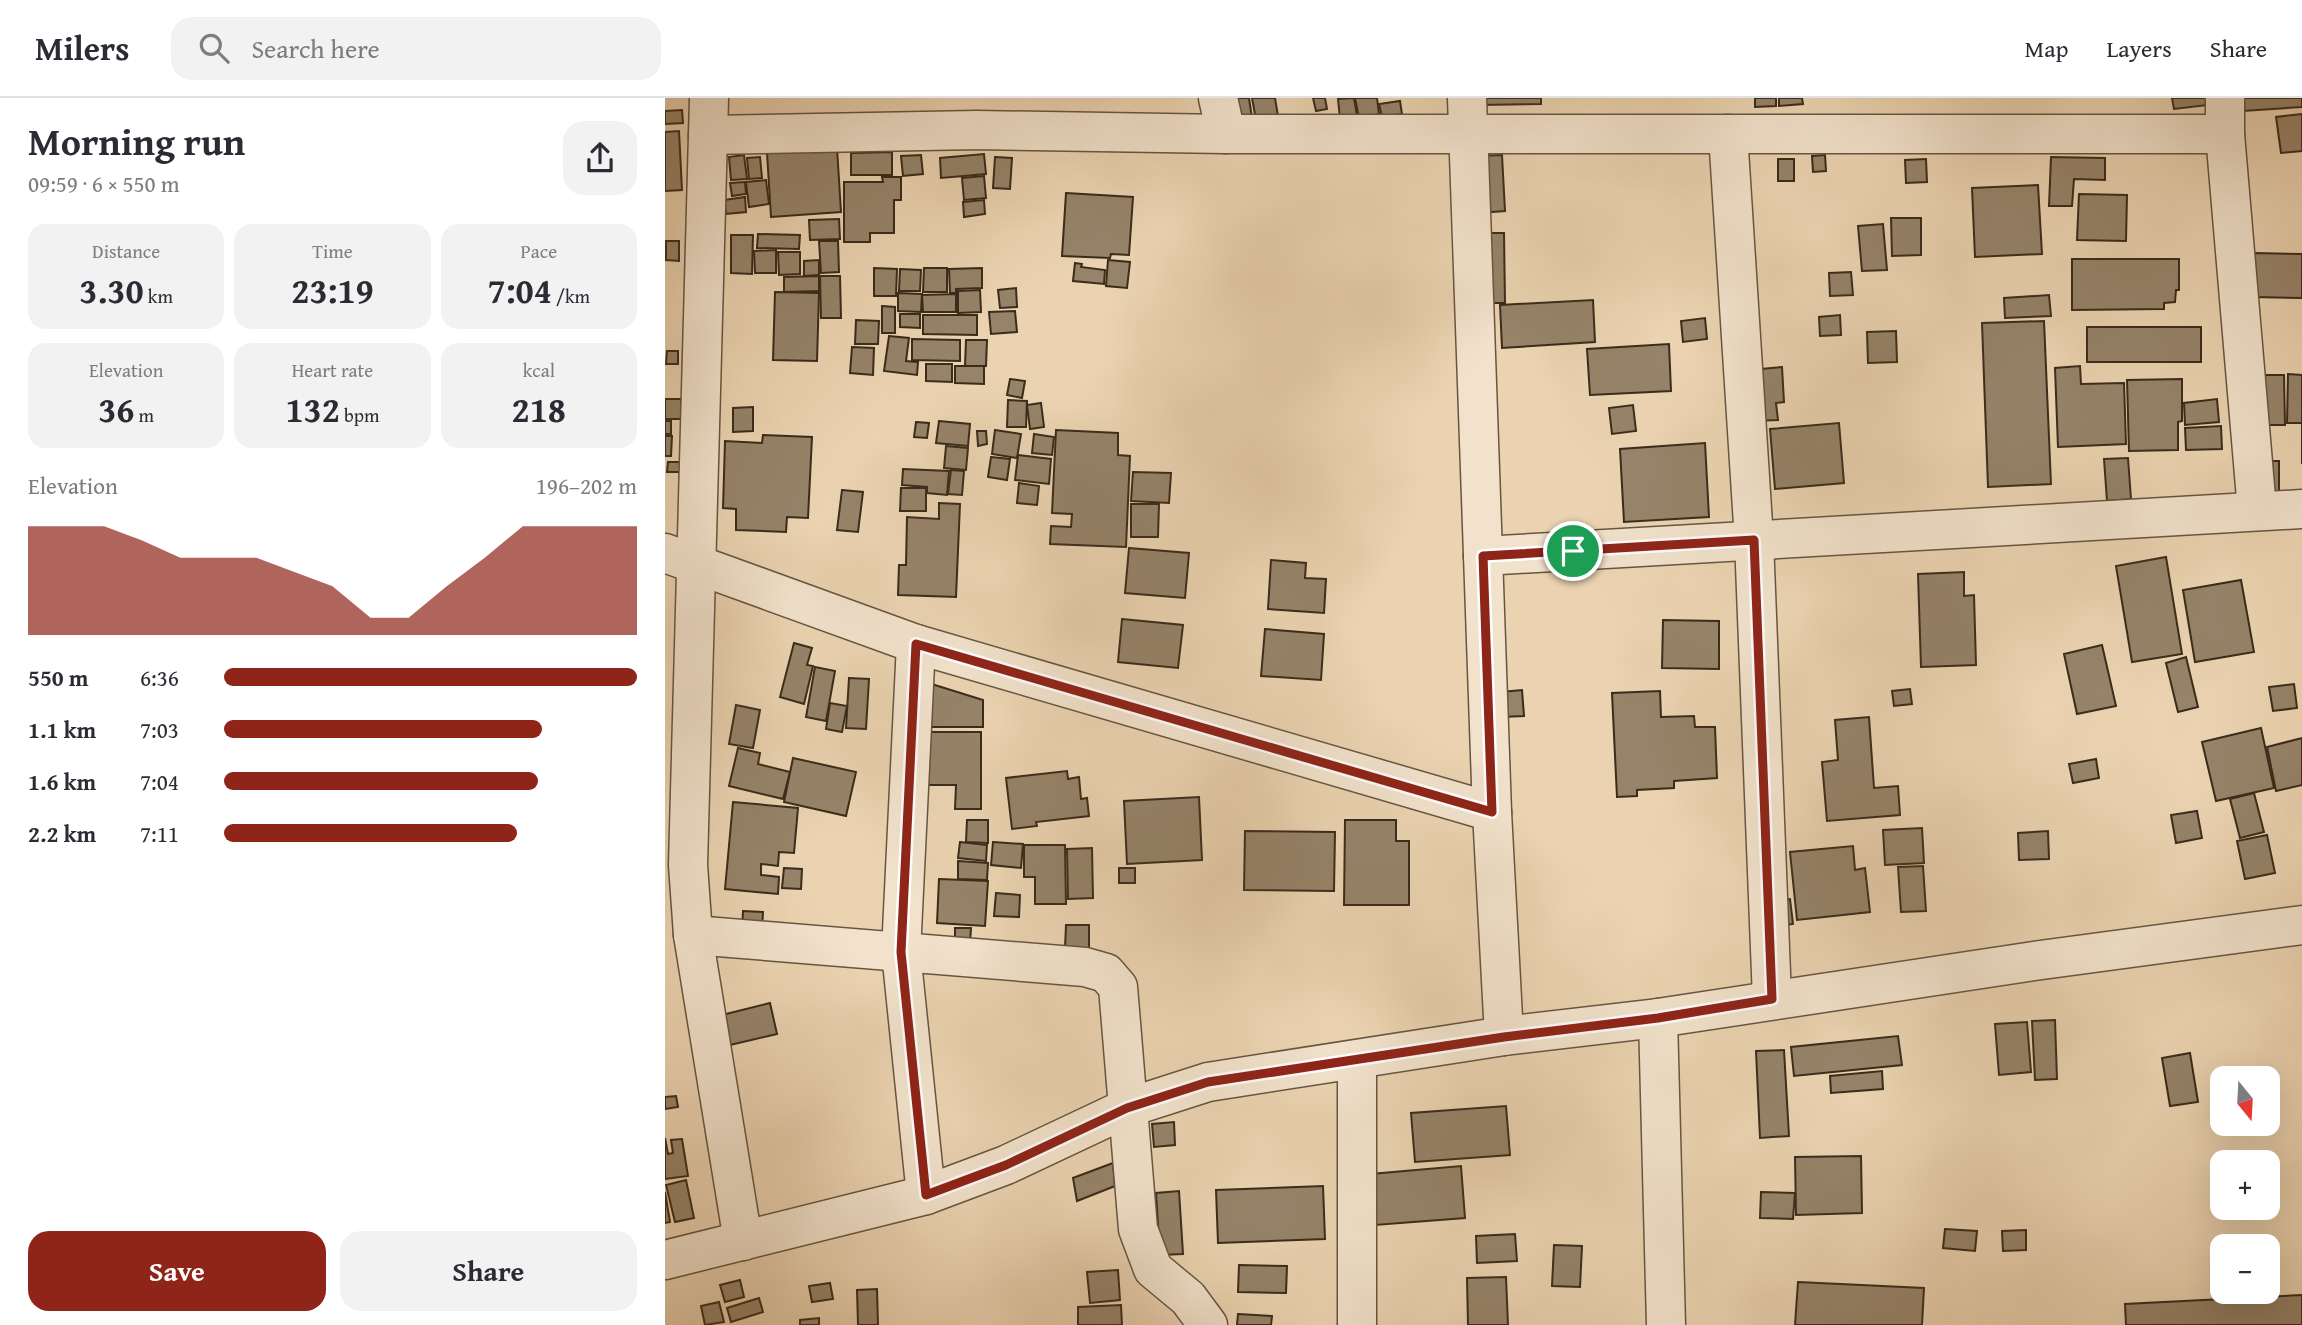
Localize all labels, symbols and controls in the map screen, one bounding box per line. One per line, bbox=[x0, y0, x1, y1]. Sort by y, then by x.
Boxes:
search box bbox=[171, 17, 661, 80]
text: Milers bbox=[35, 24, 129, 72]
icon: search bbox=[195, 29, 233, 67]
text: Search here bbox=[251, 29, 380, 68]
text: Map bbox=[2025, 31, 2068, 66]
text: Layers bbox=[2106, 31, 2172, 66]
text: Share bbox=[2210, 31, 2267, 66]
text: Morning run bbox=[28, 113, 245, 169]
button: share bbox=[563, 121, 637, 195]
text: 09:59 · 6 × 550 m bbox=[28, 167, 180, 200]
text: Distance bbox=[92, 237, 160, 265]
text: Time bbox=[312, 237, 353, 265]
text: Pace bbox=[521, 237, 557, 265]
text: 3.30 bbox=[79, 265, 144, 316]
text: 23:19 bbox=[291, 265, 374, 316]
text: 7:04 bbox=[488, 265, 552, 316]
text: km bbox=[144, 282, 173, 310]
text: /km bbox=[552, 282, 590, 310]
text: Elevation bbox=[89, 356, 163, 384]
text: Heart rate bbox=[292, 356, 373, 384]
text: kcal bbox=[523, 356, 555, 384]
text: 36 bbox=[98, 384, 134, 435]
text: 132 bbox=[285, 384, 340, 435]
text: 218 bbox=[512, 384, 566, 435]
text: m bbox=[134, 401, 154, 429]
text: bpm bbox=[340, 401, 380, 429]
text: Elevation bbox=[28, 469, 118, 502]
text: 196–202 m bbox=[536, 469, 637, 502]
pin bbox=[1543, 521, 1603, 581]
icon: arrive bbox=[1554, 532, 1592, 570]
text: 550 m bbox=[28, 661, 89, 694]
text: 6:36 bbox=[140, 661, 179, 694]
text: 1.1 km bbox=[28, 713, 96, 746]
text: 7:03 bbox=[140, 713, 179, 746]
text: 1.6 km bbox=[28, 765, 96, 798]
text: 7:04 bbox=[140, 765, 179, 798]
text: 2.2 km bbox=[28, 817, 96, 850]
text: 7:11 bbox=[140, 817, 179, 850]
north arrow bbox=[2210, 1066, 2280, 1136]
map controls bbox=[2210, 1066, 2280, 1304]
button: + bbox=[2210, 1150, 2280, 1220]
button: Save bbox=[28, 1231, 326, 1311]
button: Share bbox=[340, 1231, 637, 1311]
button: − bbox=[2210, 1234, 2280, 1304]

